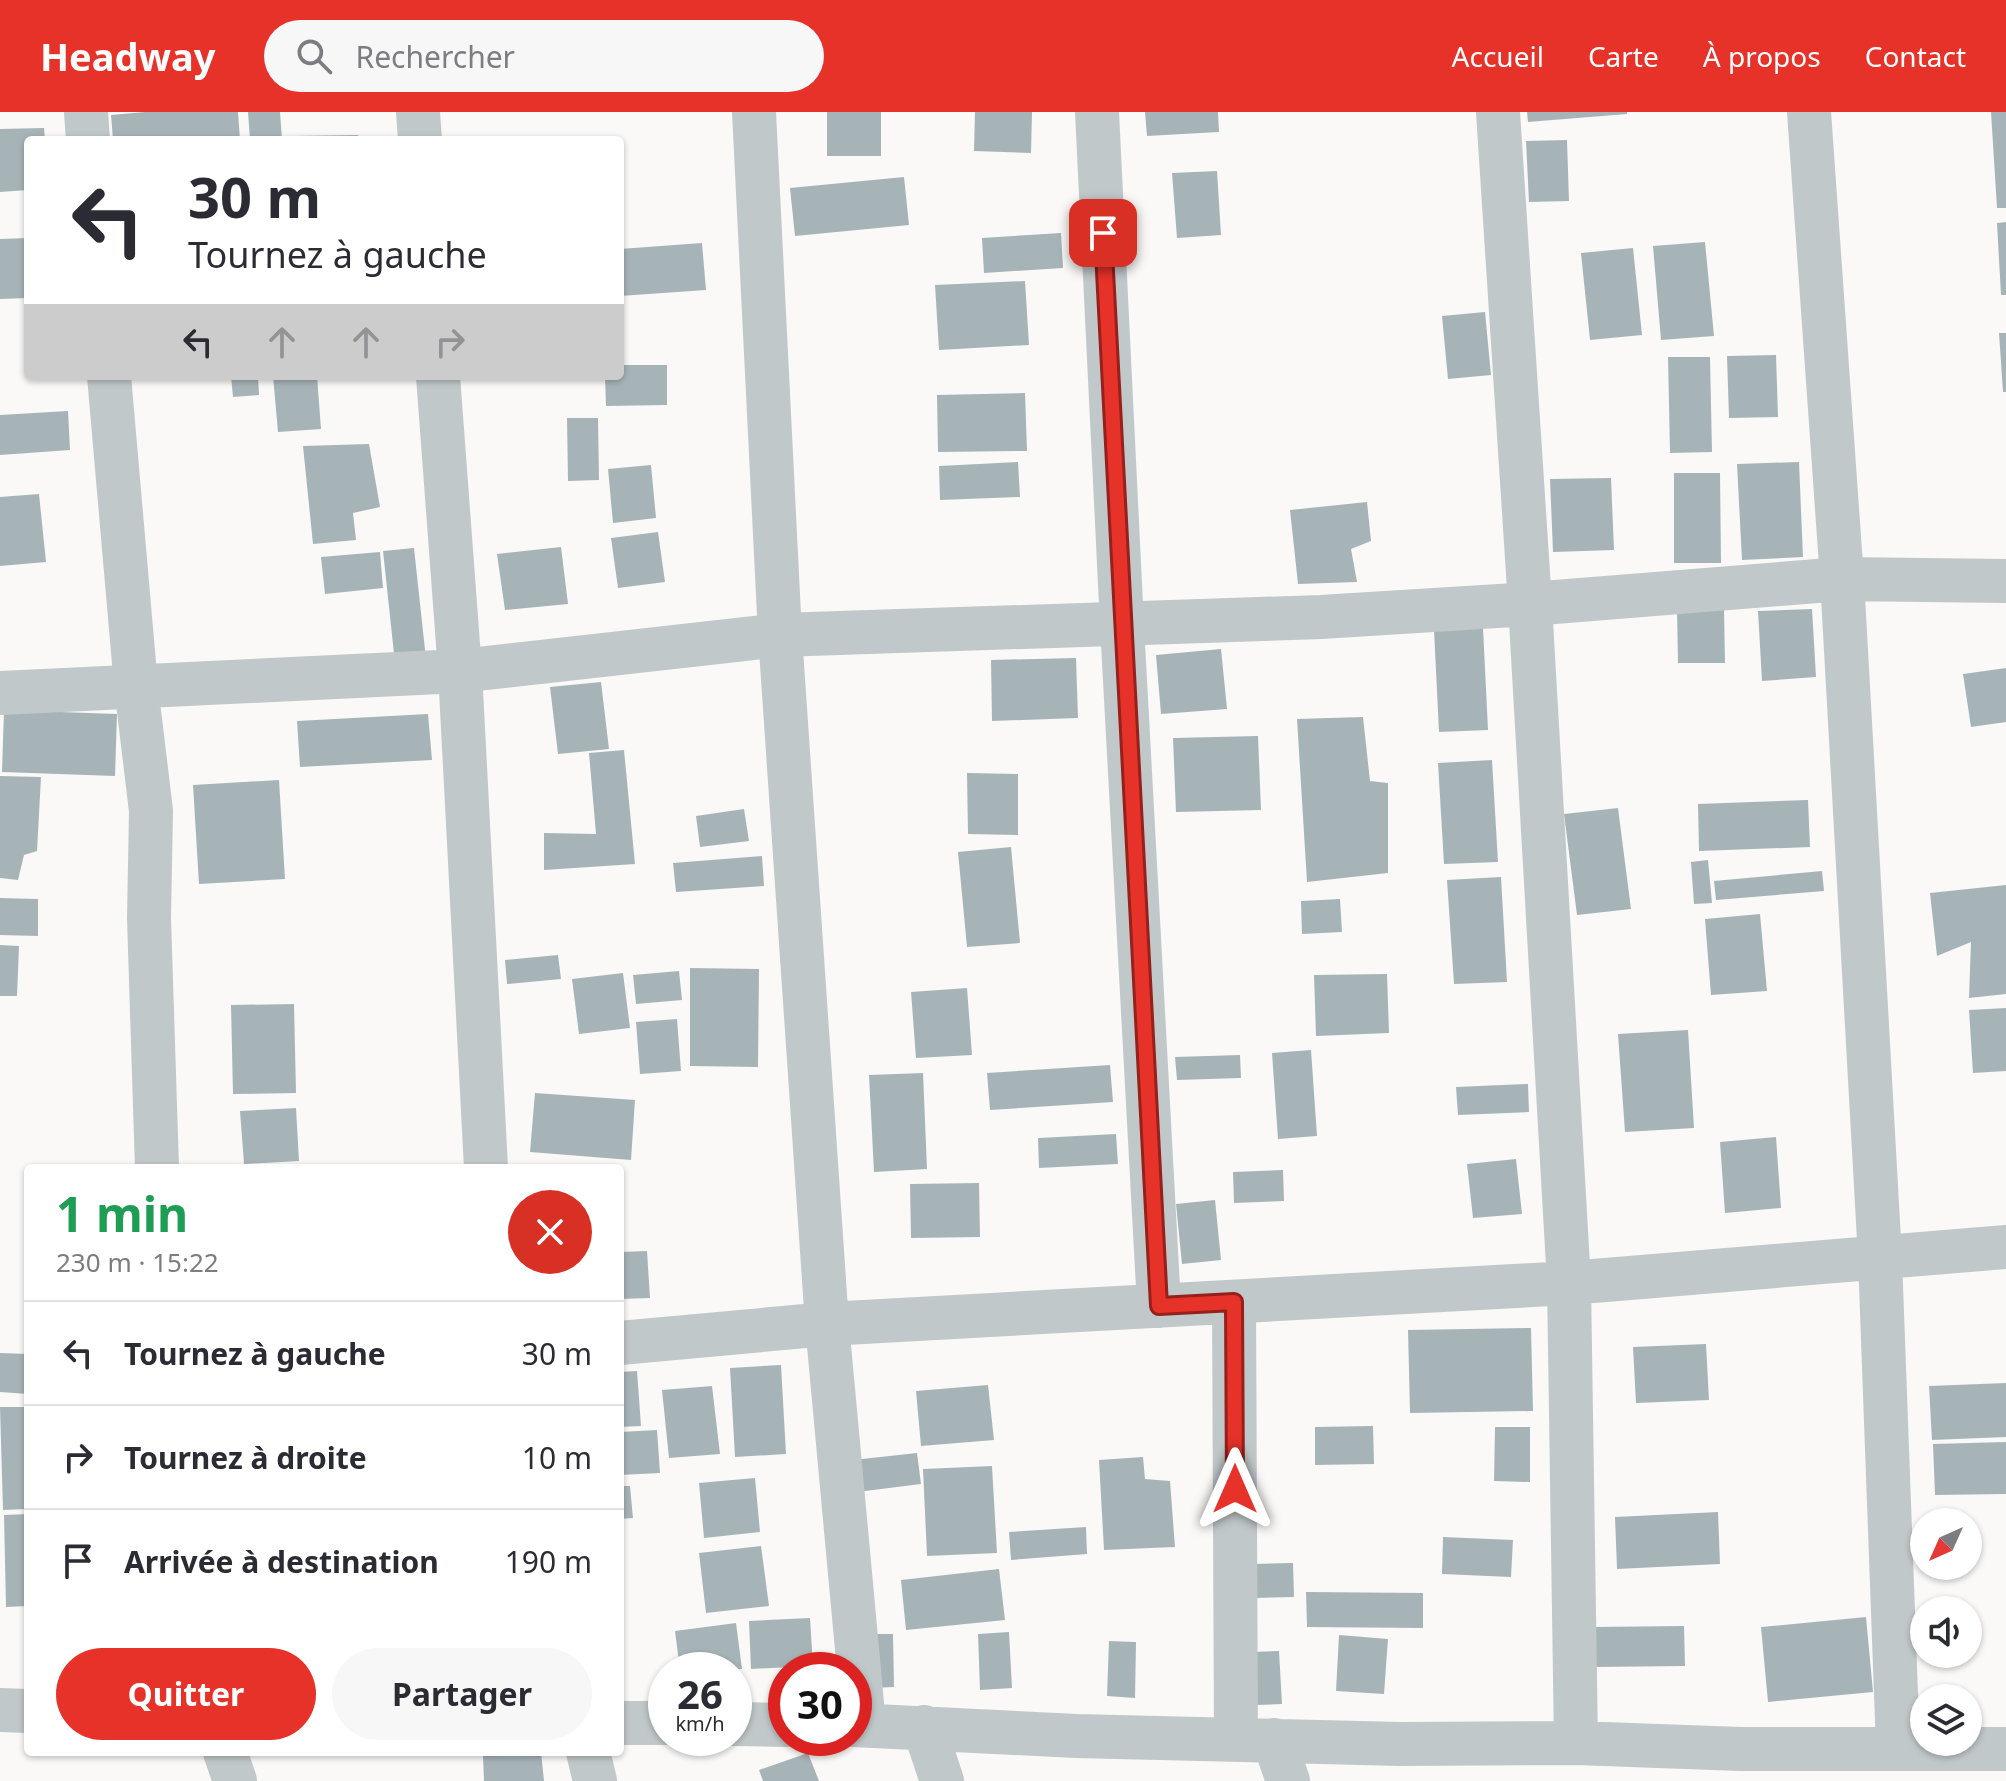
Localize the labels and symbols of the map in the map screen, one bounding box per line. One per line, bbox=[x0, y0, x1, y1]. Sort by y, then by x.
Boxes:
pin bbox=[1069, 199, 1137, 267]
position arrow bbox=[1193, 1447, 1277, 1531]
north arrow bbox=[1910, 1508, 1982, 1580]
speed limit sign: 30 bbox=[768, 1652, 872, 1756]

